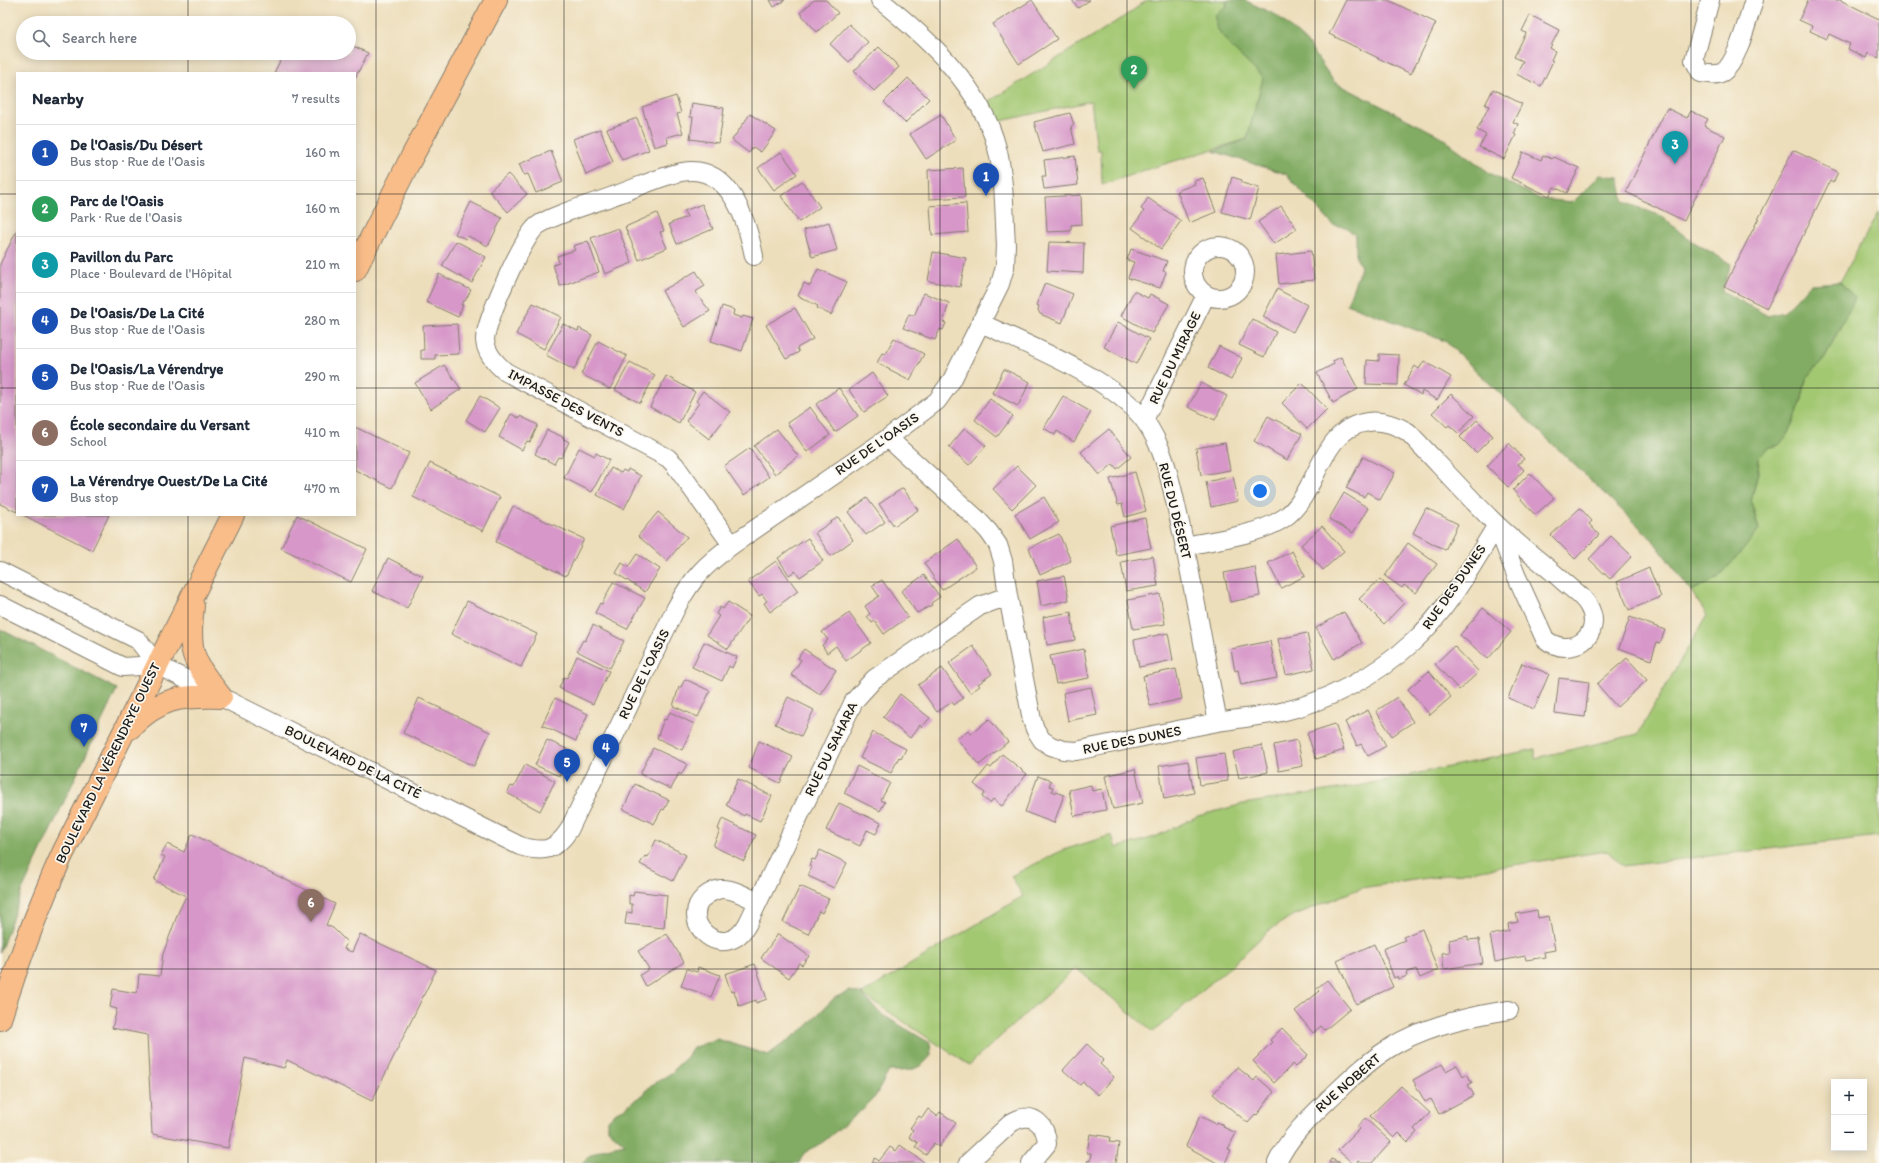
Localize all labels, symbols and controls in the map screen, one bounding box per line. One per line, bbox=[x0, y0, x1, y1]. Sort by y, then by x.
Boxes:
search box bbox=[16, 16, 356, 60]
icon: search bbox=[30, 27, 52, 49]
text: Search here bbox=[62, 29, 137, 47]
pin: 2 bbox=[1121, 56, 1147, 89]
text: Nearby bbox=[32, 88, 84, 108]
text: 7 results bbox=[292, 91, 340, 106]
pin: 3 bbox=[1662, 131, 1688, 164]
text: De l'Oasis/Du Désert bbox=[70, 136, 203, 154]
text: 1 bbox=[42, 145, 48, 160]
text: 160 m bbox=[305, 145, 340, 160]
text: Bus stop · Rue de l'Oasis bbox=[70, 154, 205, 169]
pin: 1 bbox=[973, 163, 999, 196]
text: Parc de l'Oasis bbox=[70, 192, 164, 210]
text: 2 bbox=[42, 201, 48, 216]
text: 160 m bbox=[305, 201, 340, 216]
text: Park · Rue de l'Oasis bbox=[70, 210, 182, 225]
text: Pavillon du Parc bbox=[70, 248, 173, 266]
text: 3 bbox=[41, 257, 49, 272]
text: 210 m bbox=[305, 257, 340, 272]
text: Place · Boulevard de l'Hôpital bbox=[70, 266, 232, 281]
text: De l'Oasis/De La Cité bbox=[70, 304, 204, 322]
street label: RUE DU MIRAGE bbox=[1145, 309, 1205, 407]
text: 4 bbox=[41, 313, 49, 328]
text: 280 m bbox=[304, 313, 340, 328]
text: Bus stop · Rue de l'Oasis bbox=[70, 322, 205, 337]
text: De l'Oasis/La Vérendrye bbox=[70, 360, 224, 378]
street label: IMPASSE DES VENTS bbox=[505, 365, 627, 441]
text: 5 bbox=[42, 369, 48, 384]
text: 290 m bbox=[304, 369, 340, 384]
text: Bus stop · Rue de l'Oasis bbox=[70, 378, 205, 393]
street label: RUE DE L'OASIS bbox=[832, 409, 922, 479]
text: École secondaire du Versant bbox=[70, 416, 250, 434]
text: 6 bbox=[42, 425, 48, 440]
text: 410 m bbox=[304, 425, 340, 440]
text: School bbox=[70, 434, 107, 449]
street label: RUE DU DÉSERT bbox=[1155, 461, 1195, 561]
text: La Vérendrye Ouest/De La Cité bbox=[70, 472, 268, 490]
text: 7 bbox=[42, 481, 48, 496]
text: 470 m bbox=[304, 481, 340, 496]
your location bbox=[1250, 481, 1270, 501]
text: Bus stop bbox=[70, 490, 118, 505]
street label: RUE DES DUNES bbox=[1418, 541, 1490, 633]
street label: RUE DE L'OASIS bbox=[615, 626, 673, 722]
street label: BOULEVARD LA VÉRENDRYE OUEST bbox=[52, 660, 164, 866]
street label: RUE DU SAHARA bbox=[801, 699, 861, 799]
pin: 7 bbox=[71, 714, 97, 747]
street label: BOULEVARD DE LA CITÉ bbox=[282, 721, 424, 803]
street label: RUE DES DUNES bbox=[1081, 722, 1183, 758]
pin: 4 bbox=[593, 734, 619, 767]
pin: 5 bbox=[554, 749, 580, 782]
pin: 6 bbox=[298, 889, 324, 922]
street label: RUE NOBERT bbox=[1312, 1050, 1384, 1116]
map controls bbox=[1831, 1079, 1867, 1151]
button: + bbox=[1831, 1079, 1867, 1115]
button: − bbox=[1831, 1115, 1867, 1151]

